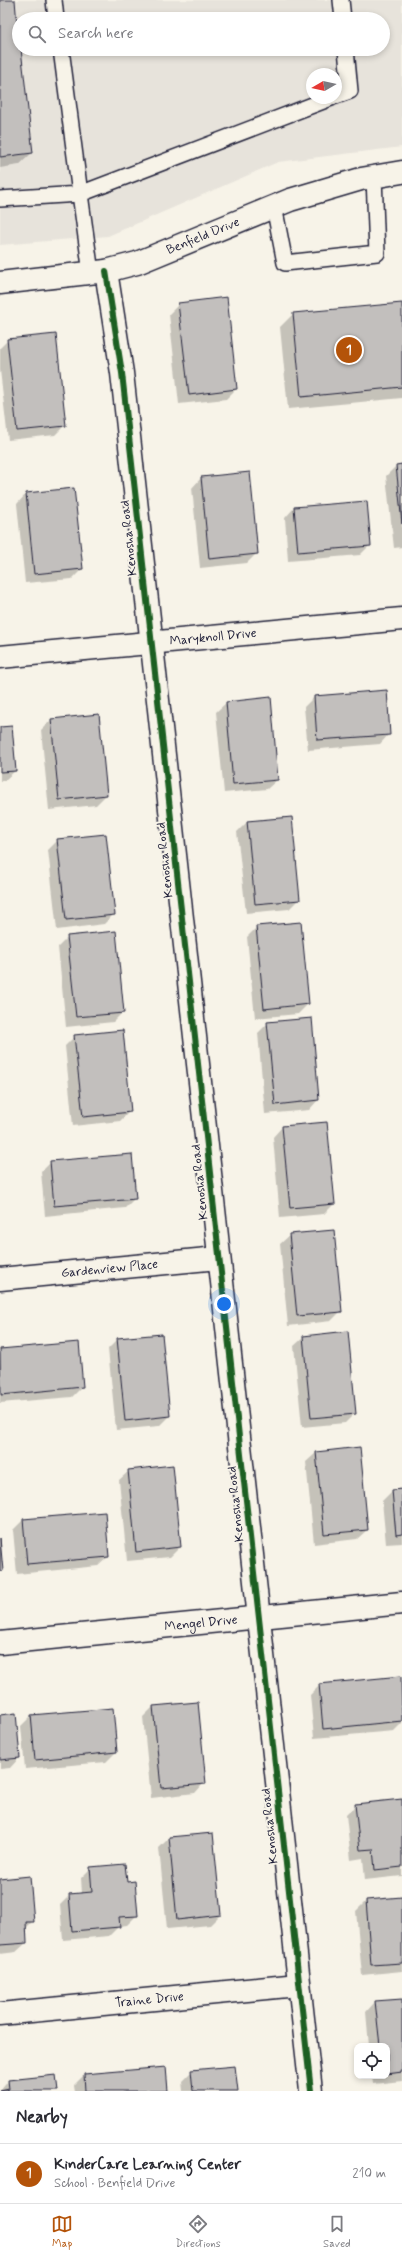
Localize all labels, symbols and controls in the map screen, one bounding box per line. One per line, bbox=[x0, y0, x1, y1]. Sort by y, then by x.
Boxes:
search box bbox=[12, 12, 390, 56]
icon: search bbox=[26, 23, 48, 45]
text: Search here bbox=[58, 24, 134, 44]
north arrow bbox=[306, 68, 342, 104]
street label: Benfield Drive bbox=[164, 213, 242, 259]
pin: 1 bbox=[336, 335, 362, 365]
street label: Kenosha Road bbox=[117, 499, 141, 577]
street label: Maryknoll Drive bbox=[169, 624, 257, 649]
street label: Kenosha Road bbox=[153, 821, 177, 899]
street label: Kenosha Road bbox=[188, 1143, 212, 1221]
street label: Gardenview Place bbox=[60, 1255, 159, 1282]
your location bbox=[214, 1294, 234, 1314]
street label: Kenosha Road bbox=[224, 1465, 248, 1543]
street label: Mengel Drive bbox=[164, 1611, 239, 1635]
street label: Kenosha Road bbox=[258, 1787, 282, 1865]
street label: Traine Drive bbox=[114, 1988, 185, 2011]
map controls bbox=[354, 2043, 390, 2079]
button: locate bbox=[354, 2043, 390, 2079]
text: Nearby bbox=[16, 2106, 68, 2128]
text: KinderCare Learning Center bbox=[54, 2155, 241, 2175]
text: 1 bbox=[26, 2165, 32, 2182]
text: 210 m bbox=[352, 2165, 386, 2182]
text: School · Benfield Drive bbox=[54, 2175, 175, 2192]
tab: Map bbox=[51, 2213, 73, 2251]
tab: Directions bbox=[175, 2213, 221, 2251]
tab: Saved bbox=[323, 2213, 351, 2251]

